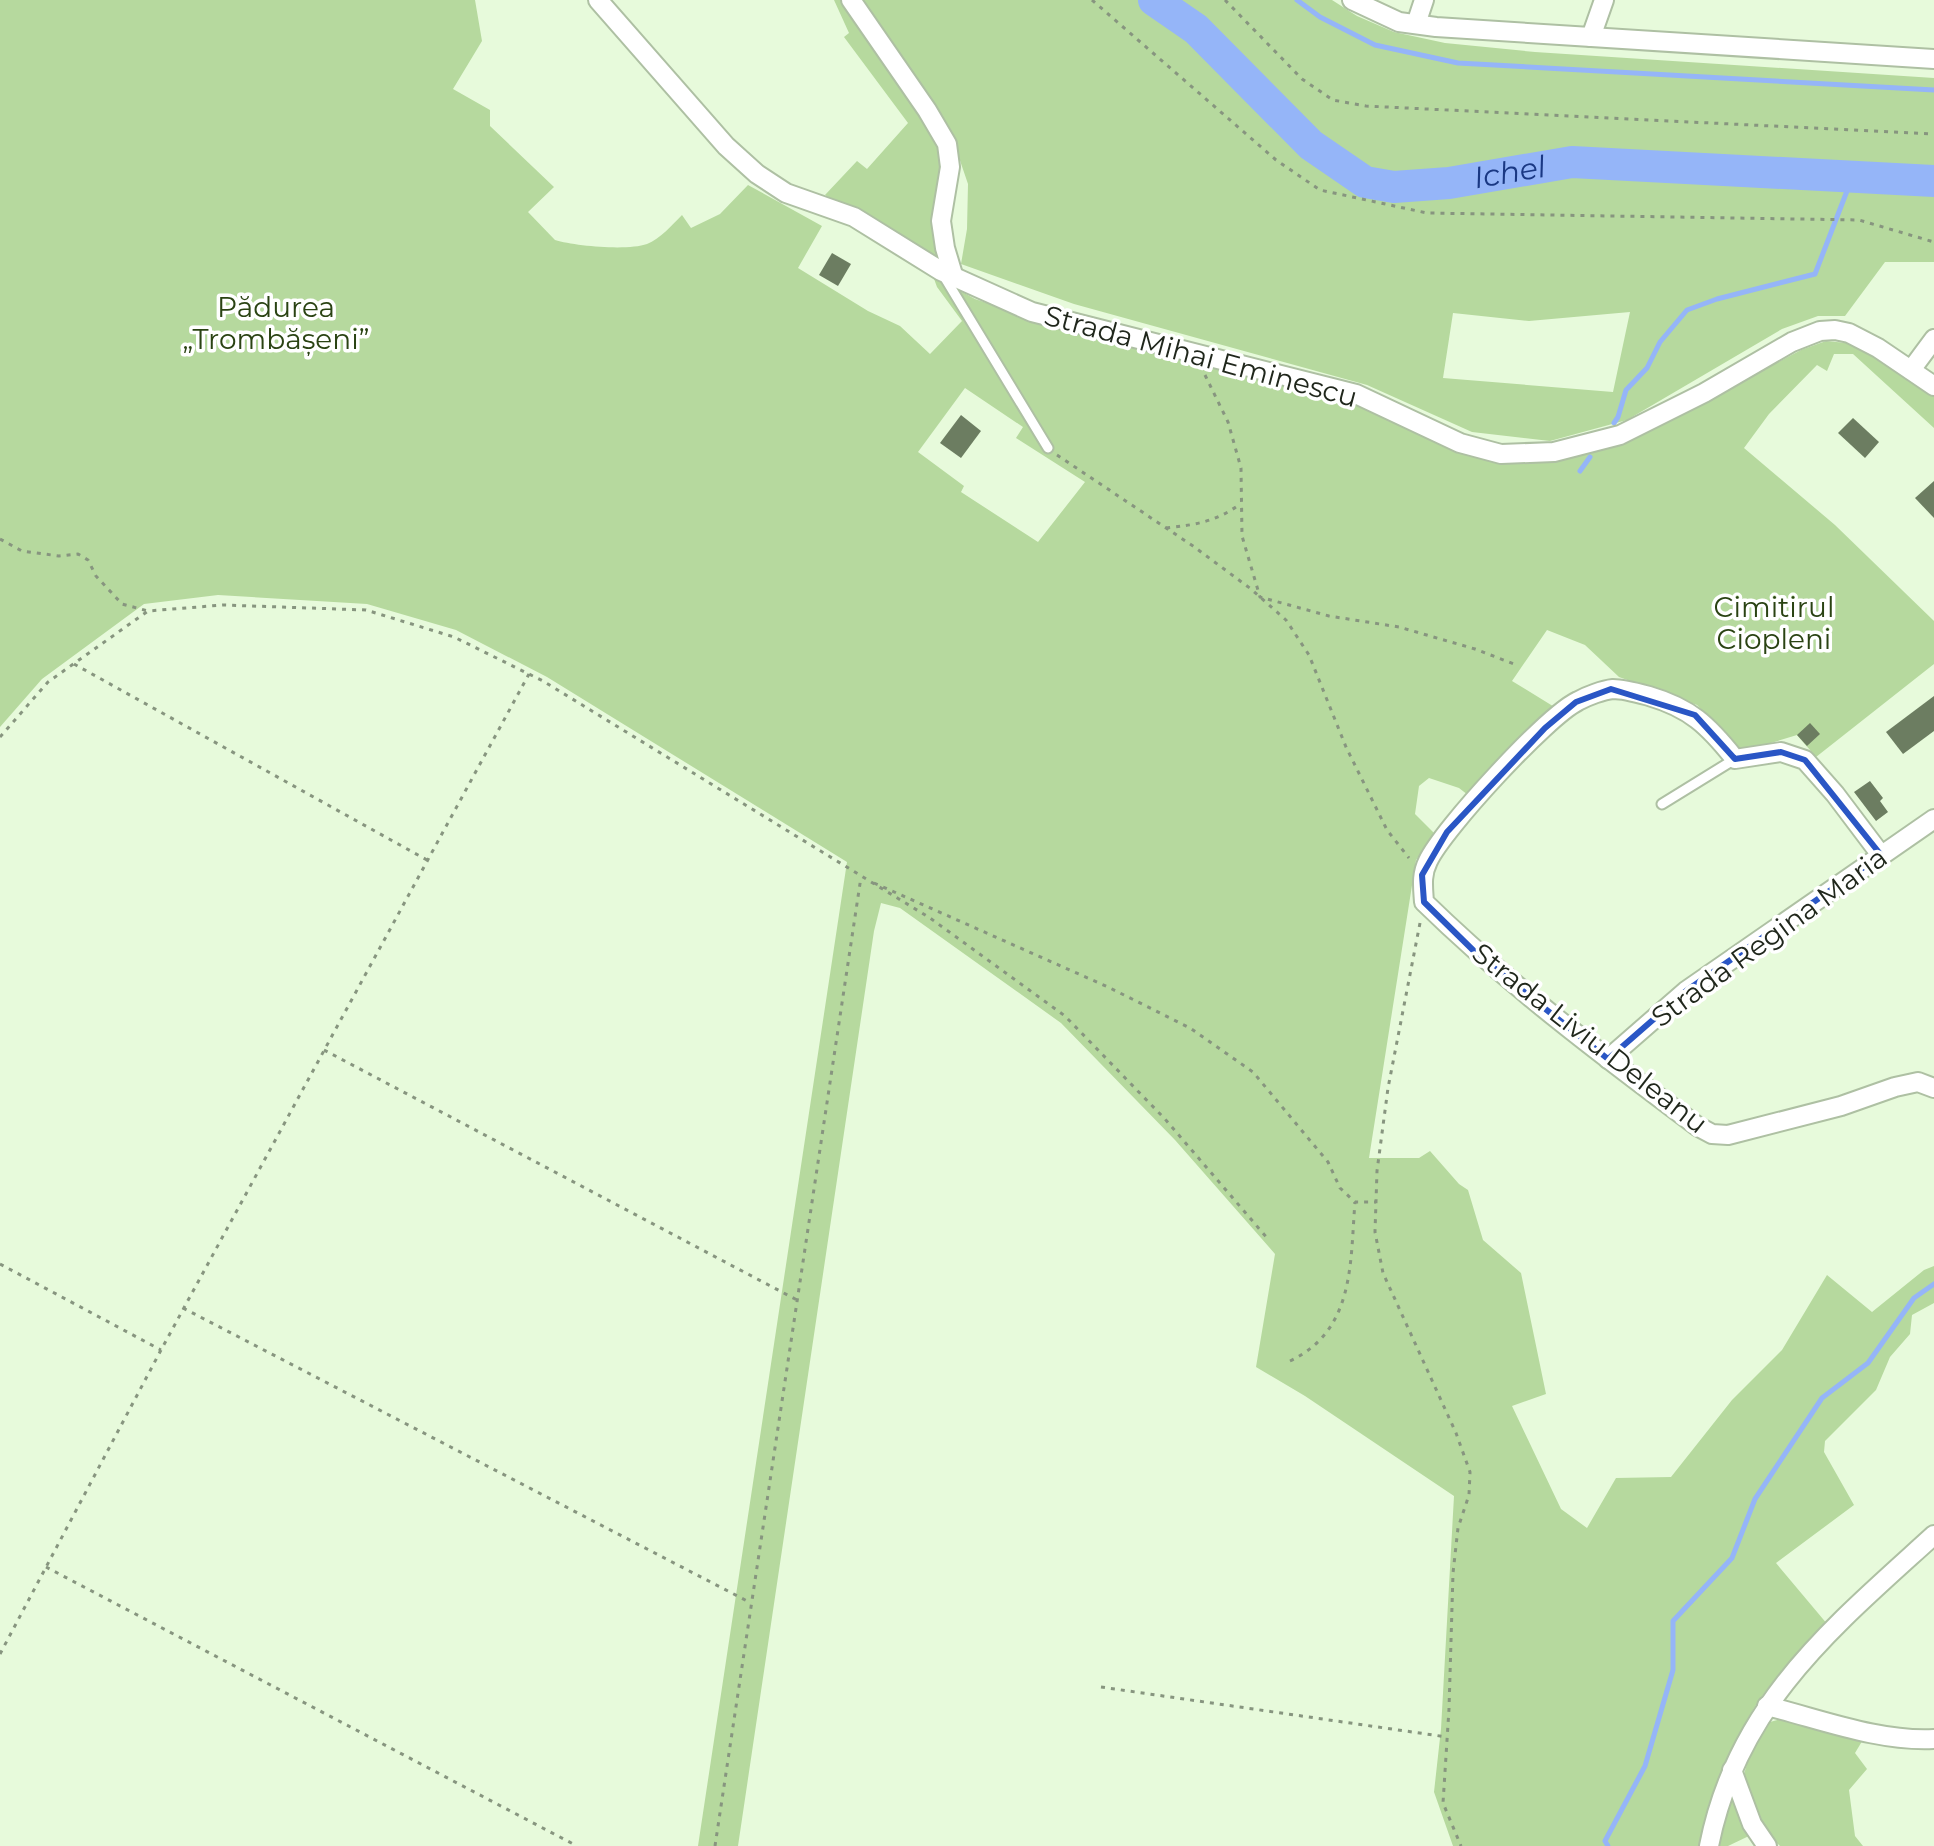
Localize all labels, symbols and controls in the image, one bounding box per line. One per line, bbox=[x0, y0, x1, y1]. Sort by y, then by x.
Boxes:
water label: Ichel bbox=[1471, 148, 1548, 196]
park label: Pădurea „Trombășeni” bbox=[183, 290, 369, 356]
street label: Strada Mihai Eminescu bbox=[1041, 298, 1361, 414]
park label: Cimitirul Ciopleni bbox=[1714, 590, 1834, 656]
street label: Strada Regina Maria bbox=[1645, 840, 1893, 1034]
street label: Strada Liviu Deleanu bbox=[1466, 936, 1714, 1140]

